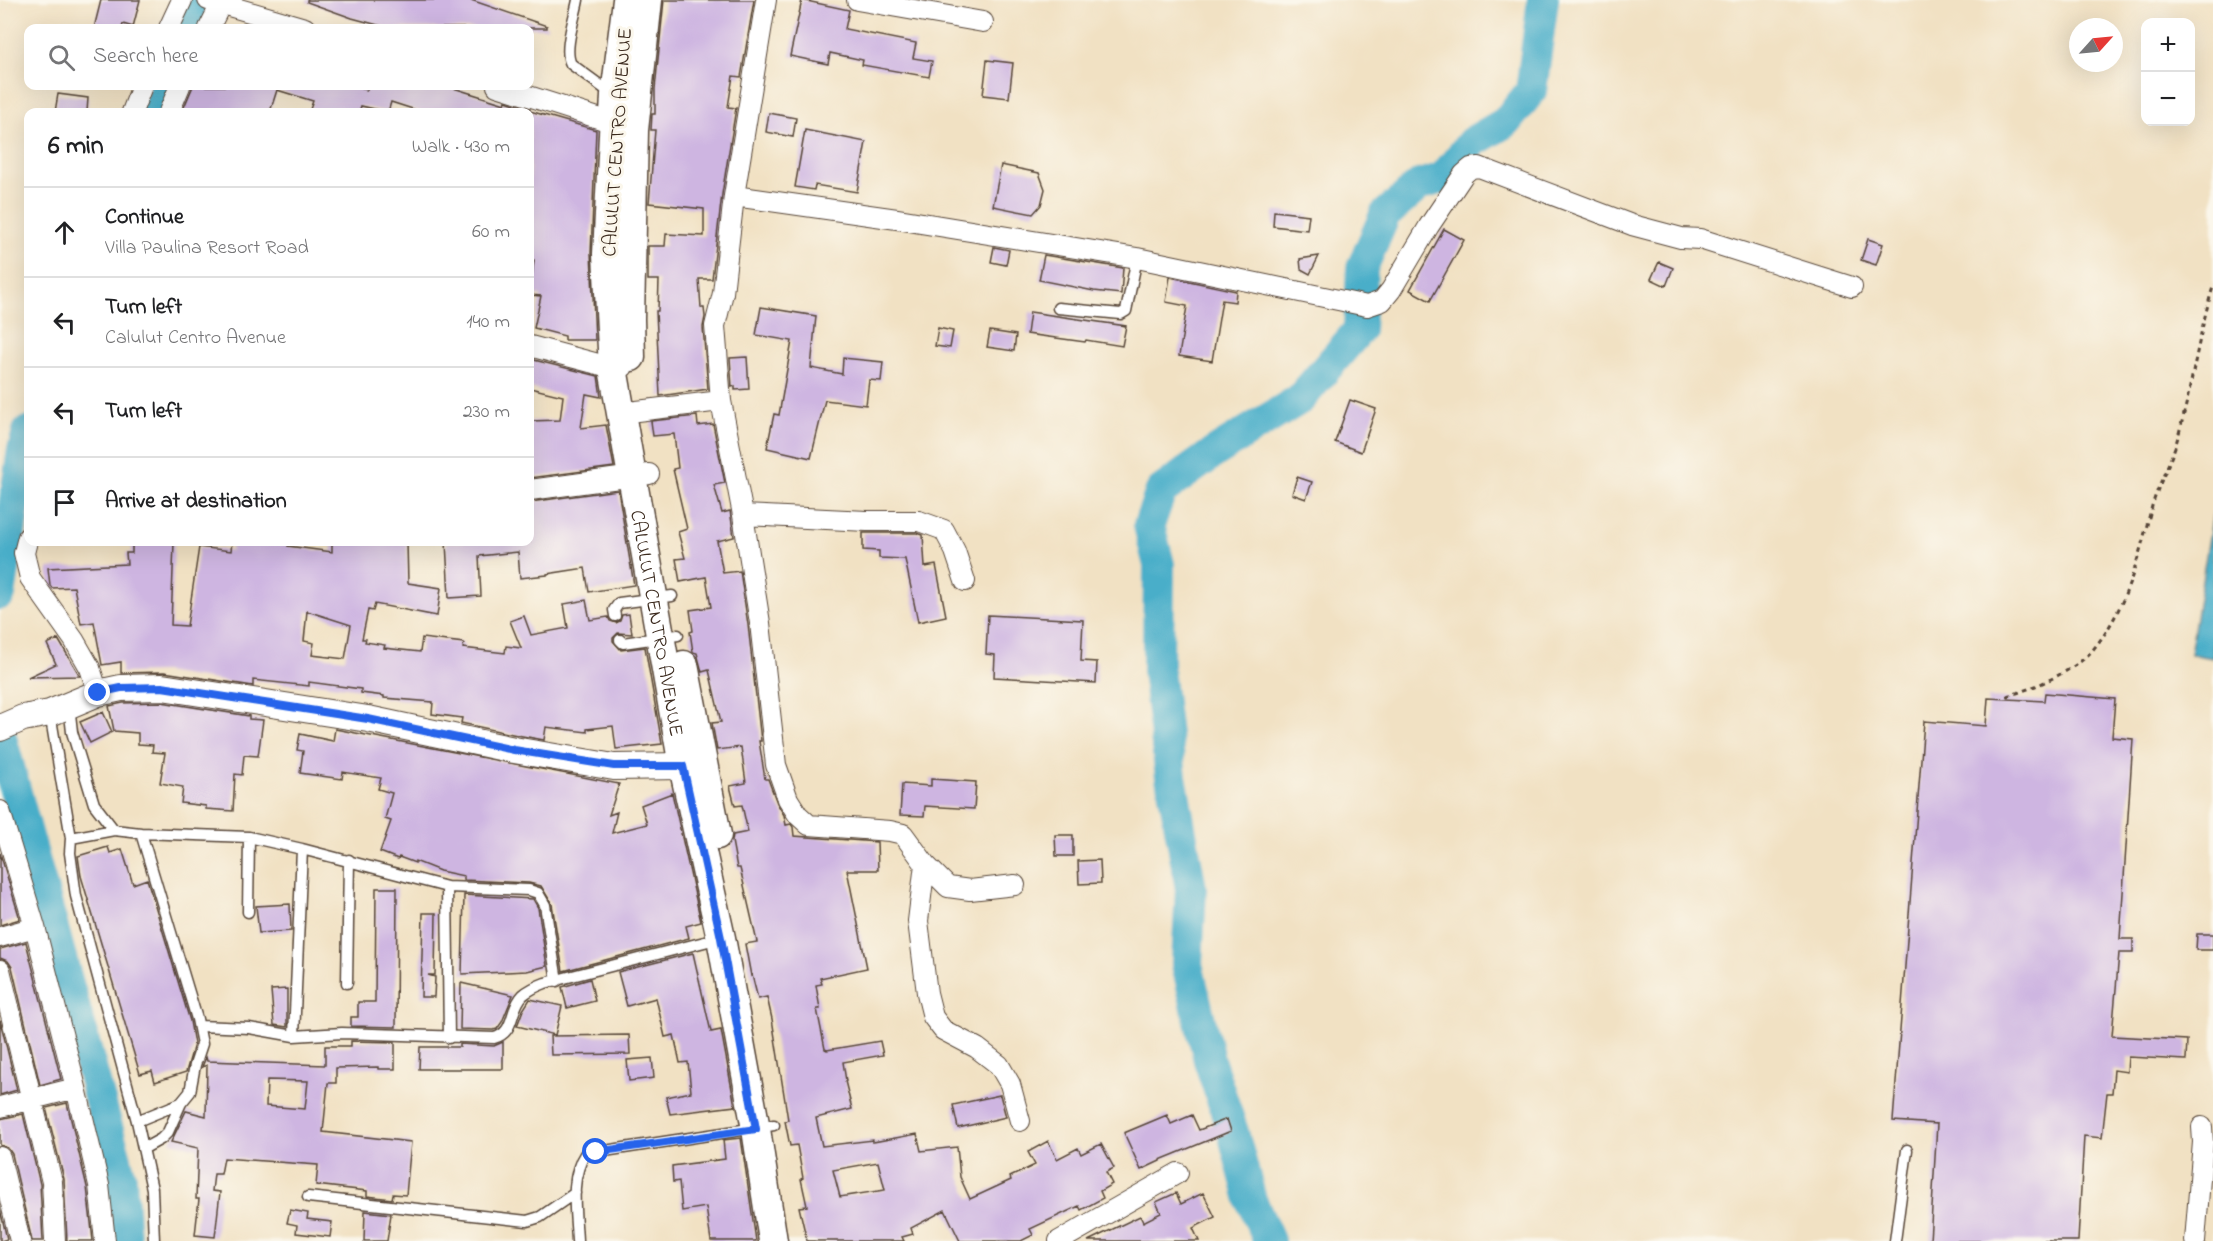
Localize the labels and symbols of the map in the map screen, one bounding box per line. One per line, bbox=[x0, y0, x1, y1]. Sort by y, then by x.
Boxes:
north arrow bbox=[2069, 18, 2123, 72]
street label: CALULUT CENTRO AVENUE bbox=[596, 27, 641, 258]
street label: CALULUT CENTRO AVENUE bbox=[621, 508, 690, 739]
route end bbox=[84, 679, 110, 705]
route start bbox=[582, 1138, 608, 1164]

